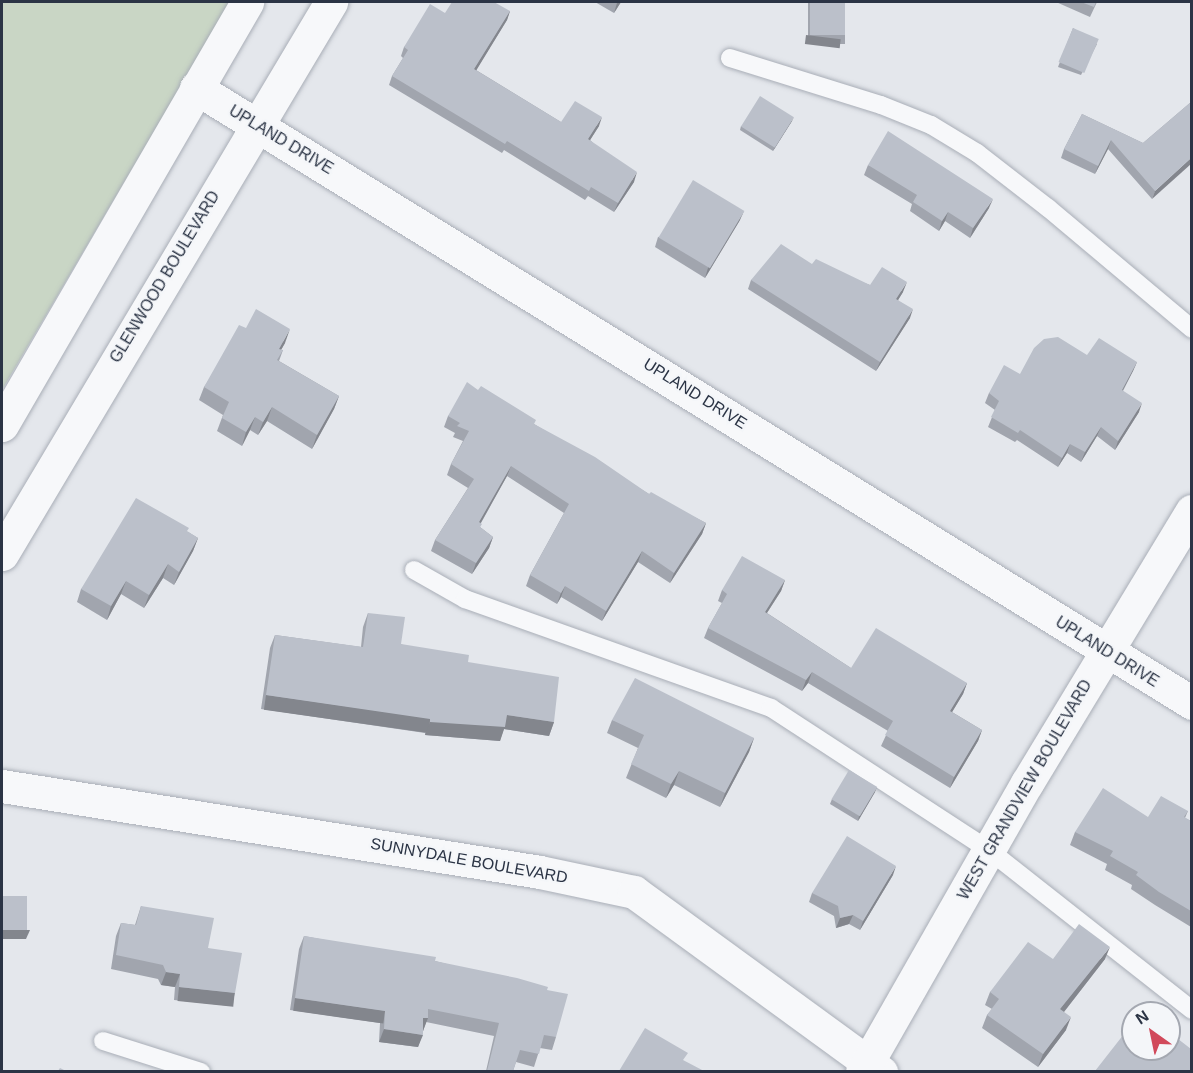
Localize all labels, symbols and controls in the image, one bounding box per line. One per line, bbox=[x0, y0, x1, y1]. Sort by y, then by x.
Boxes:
street label: UPLAND DRIVE bbox=[225, 101, 337, 179]
street label: GLENWOOD BOULEVARD bbox=[106, 188, 224, 366]
street label: UPLAND DRIVE bbox=[640, 355, 750, 433]
street label: UPLAND DRIVE bbox=[1052, 613, 1162, 691]
street label: WEST GRANDVIEW BOULEVARD bbox=[954, 676, 1096, 904]
street label: SUNNYDALE BOULEVARD bbox=[369, 834, 569, 888]
north arrow bbox=[1121, 1001, 1181, 1061]
text: N bbox=[1133, 1007, 1151, 1027]

